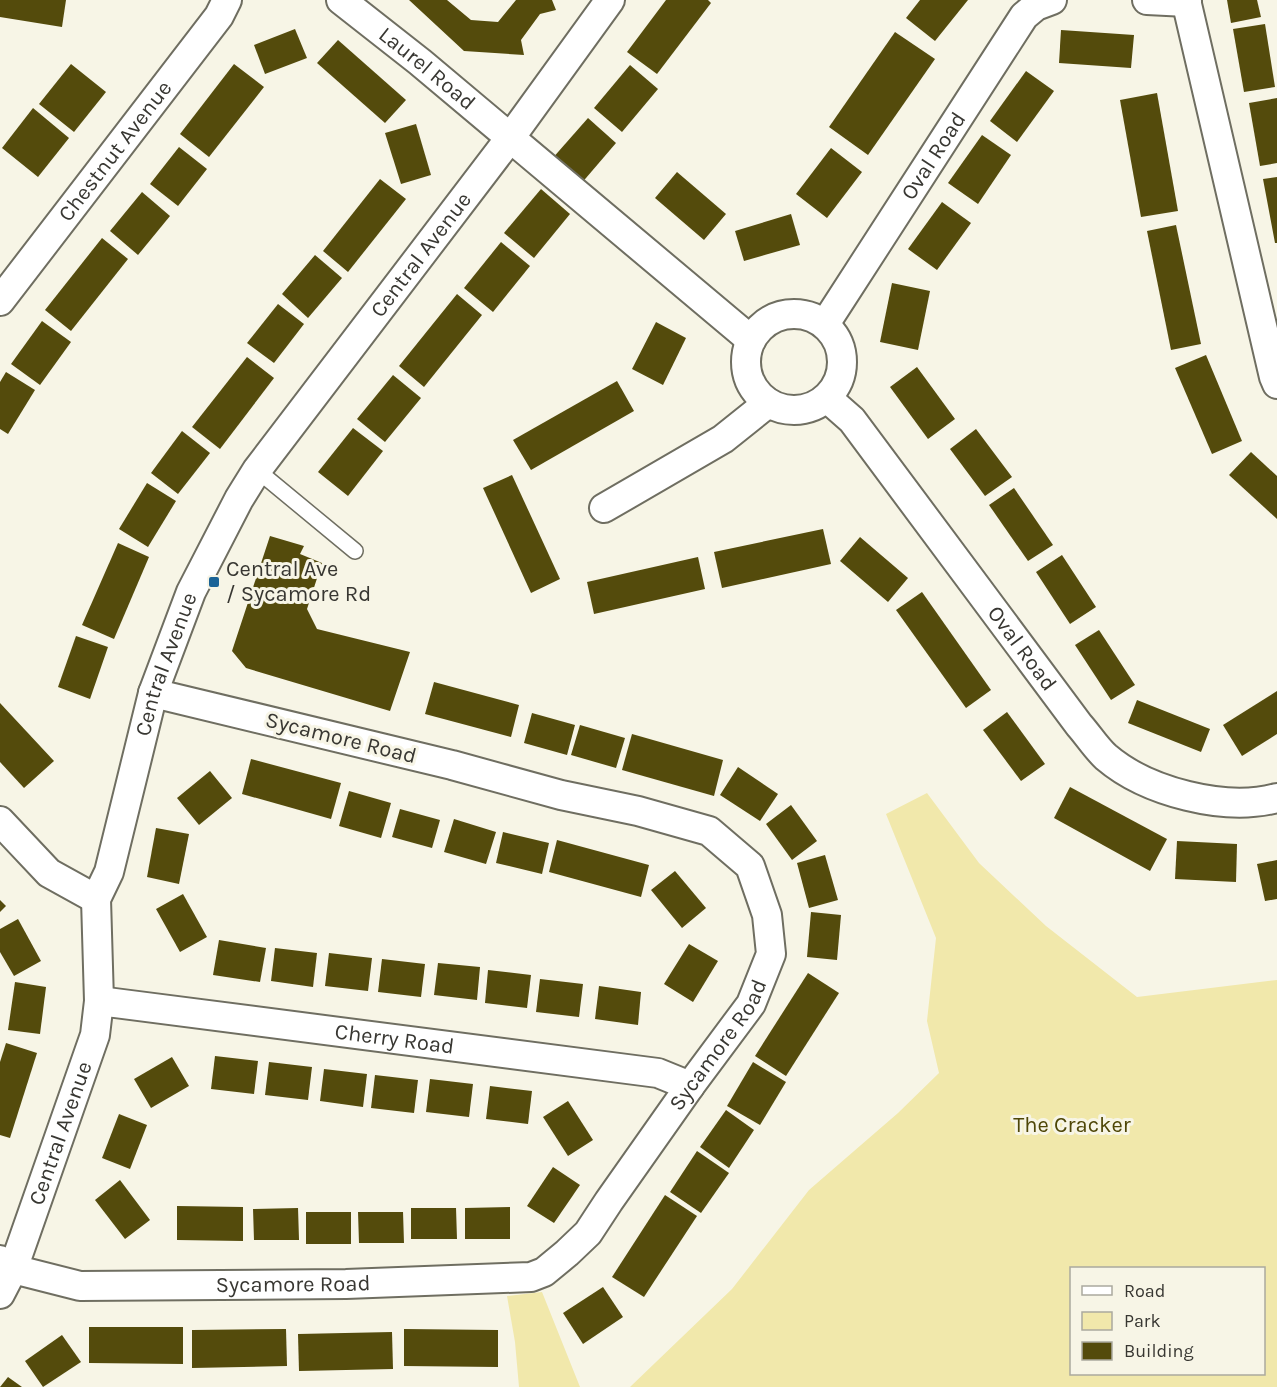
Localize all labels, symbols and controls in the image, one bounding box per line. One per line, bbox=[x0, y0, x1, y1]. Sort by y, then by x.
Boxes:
street label: Laurel Road bbox=[373, 22, 481, 116]
street label: Chestnut Avenue bbox=[53, 76, 177, 227]
street label: Oval Road bbox=[896, 107, 971, 205]
street label: Central Avenue bbox=[365, 187, 477, 322]
place label: Central Ave / Sycamore Rd bbox=[226, 556, 371, 607]
marker: Central Ave / Sycamore Rd bbox=[207, 575, 221, 589]
street label: Central Avenue bbox=[130, 589, 203, 739]
street label: Oval Road bbox=[982, 601, 1062, 696]
street label: Sycamore Road bbox=[263, 707, 419, 769]
street label: Sycamore Road bbox=[664, 976, 773, 1116]
street label: Cherry Road bbox=[333, 1018, 456, 1060]
street label: Central Avenue bbox=[23, 1058, 98, 1208]
park label: The Cracker bbox=[1013, 1112, 1131, 1138]
legend bbox=[1070, 1267, 1265, 1375]
street label: Sycamore Road bbox=[216, 1270, 371, 1298]
text: Road bbox=[1124, 1280, 1165, 1302]
text: Park bbox=[1124, 1310, 1161, 1332]
text: Building bbox=[1124, 1340, 1194, 1362]

